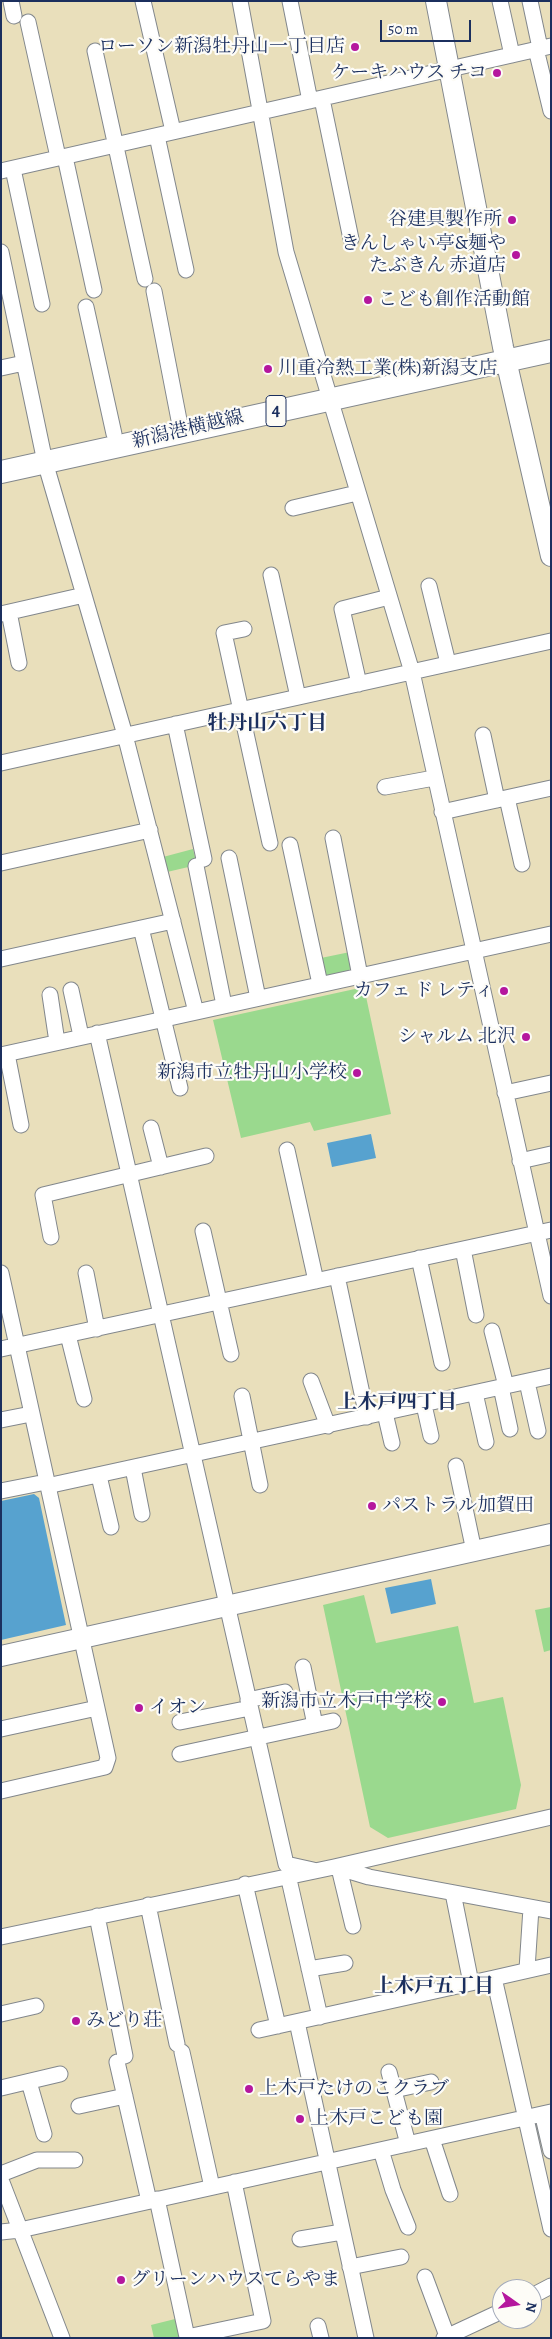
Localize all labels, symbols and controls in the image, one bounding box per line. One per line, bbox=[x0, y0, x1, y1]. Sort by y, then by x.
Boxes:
scale bar bbox=[382, 10, 473, 42]
text: 50 m bbox=[388, 19, 418, 39]
place label: ローソン新潟牡丹山一丁目店 bbox=[98, 36, 345, 58]
marker: ローソン新潟牡丹山一丁目店 bbox=[349, 41, 361, 53]
place label: ケーキハウス チコ bbox=[331, 62, 487, 84]
marker: ケーキハウス チコ bbox=[491, 67, 503, 79]
place label: 谷建具製作所 bbox=[388, 209, 502, 231]
marker: 谷建具製作所 bbox=[506, 214, 518, 226]
place label: きんしゃい亭&麺や たぶきん 赤道店 bbox=[341, 233, 506, 277]
marker: きんしゃい亭&麺や たぶきん 赤道店 bbox=[510, 249, 522, 261]
place label: こども創作活動館 bbox=[378, 289, 530, 311]
marker: こども創作活動館 bbox=[362, 294, 374, 306]
place label: 川重冷熱工業(株)新潟支店 bbox=[278, 358, 497, 380]
marker: 川重冷熱工業(株)新潟支店 bbox=[262, 363, 274, 375]
road number: 4 bbox=[266, 396, 286, 426]
street label: 新潟港横越線 bbox=[130, 406, 246, 454]
district label: 牡丹山六丁目 bbox=[207, 712, 327, 736]
place label: カフェ ド レティ bbox=[353, 980, 494, 1002]
marker: カフェ ド レティ bbox=[498, 985, 510, 997]
place label: シャルム 北沢 bbox=[398, 1026, 516, 1048]
marker: シャルム 北沢 bbox=[520, 1031, 532, 1043]
place label: 新潟市立牡丹山小学校 bbox=[157, 1062, 347, 1084]
marker: 新潟市立牡丹山小学校 bbox=[351, 1067, 363, 1079]
district label: 上木戸四丁目 bbox=[337, 1391, 457, 1415]
place label: パストラル加賀田 bbox=[382, 1495, 534, 1517]
marker: パストラル加賀田 bbox=[366, 1500, 378, 1512]
place label: 新潟市立木戸中学校 bbox=[261, 1691, 432, 1713]
marker: 新潟市立木戸中学校 bbox=[436, 1696, 448, 1708]
place label: イオン bbox=[149, 1697, 206, 1719]
marker: イオン bbox=[133, 1702, 145, 1714]
district label: 上木戸五丁目 bbox=[374, 1975, 494, 1999]
place label: みどり荘 bbox=[86, 2010, 162, 2032]
marker: みどり荘 bbox=[70, 2015, 82, 2027]
place label: 上木戸たけのこクラブ bbox=[259, 2078, 449, 2100]
marker: 上木戸たけのこクラブ bbox=[243, 2083, 255, 2095]
place label: 上木戸こども園 bbox=[310, 2108, 443, 2130]
marker: 上木戸こども園 bbox=[294, 2113, 306, 2125]
place label: グリーンハウスてらやま bbox=[131, 2269, 340, 2291]
marker: グリーンハウスてらやま bbox=[115, 2274, 127, 2286]
north arrow bbox=[492, 2279, 542, 2329]
text: N bbox=[521, 2300, 542, 2314]

